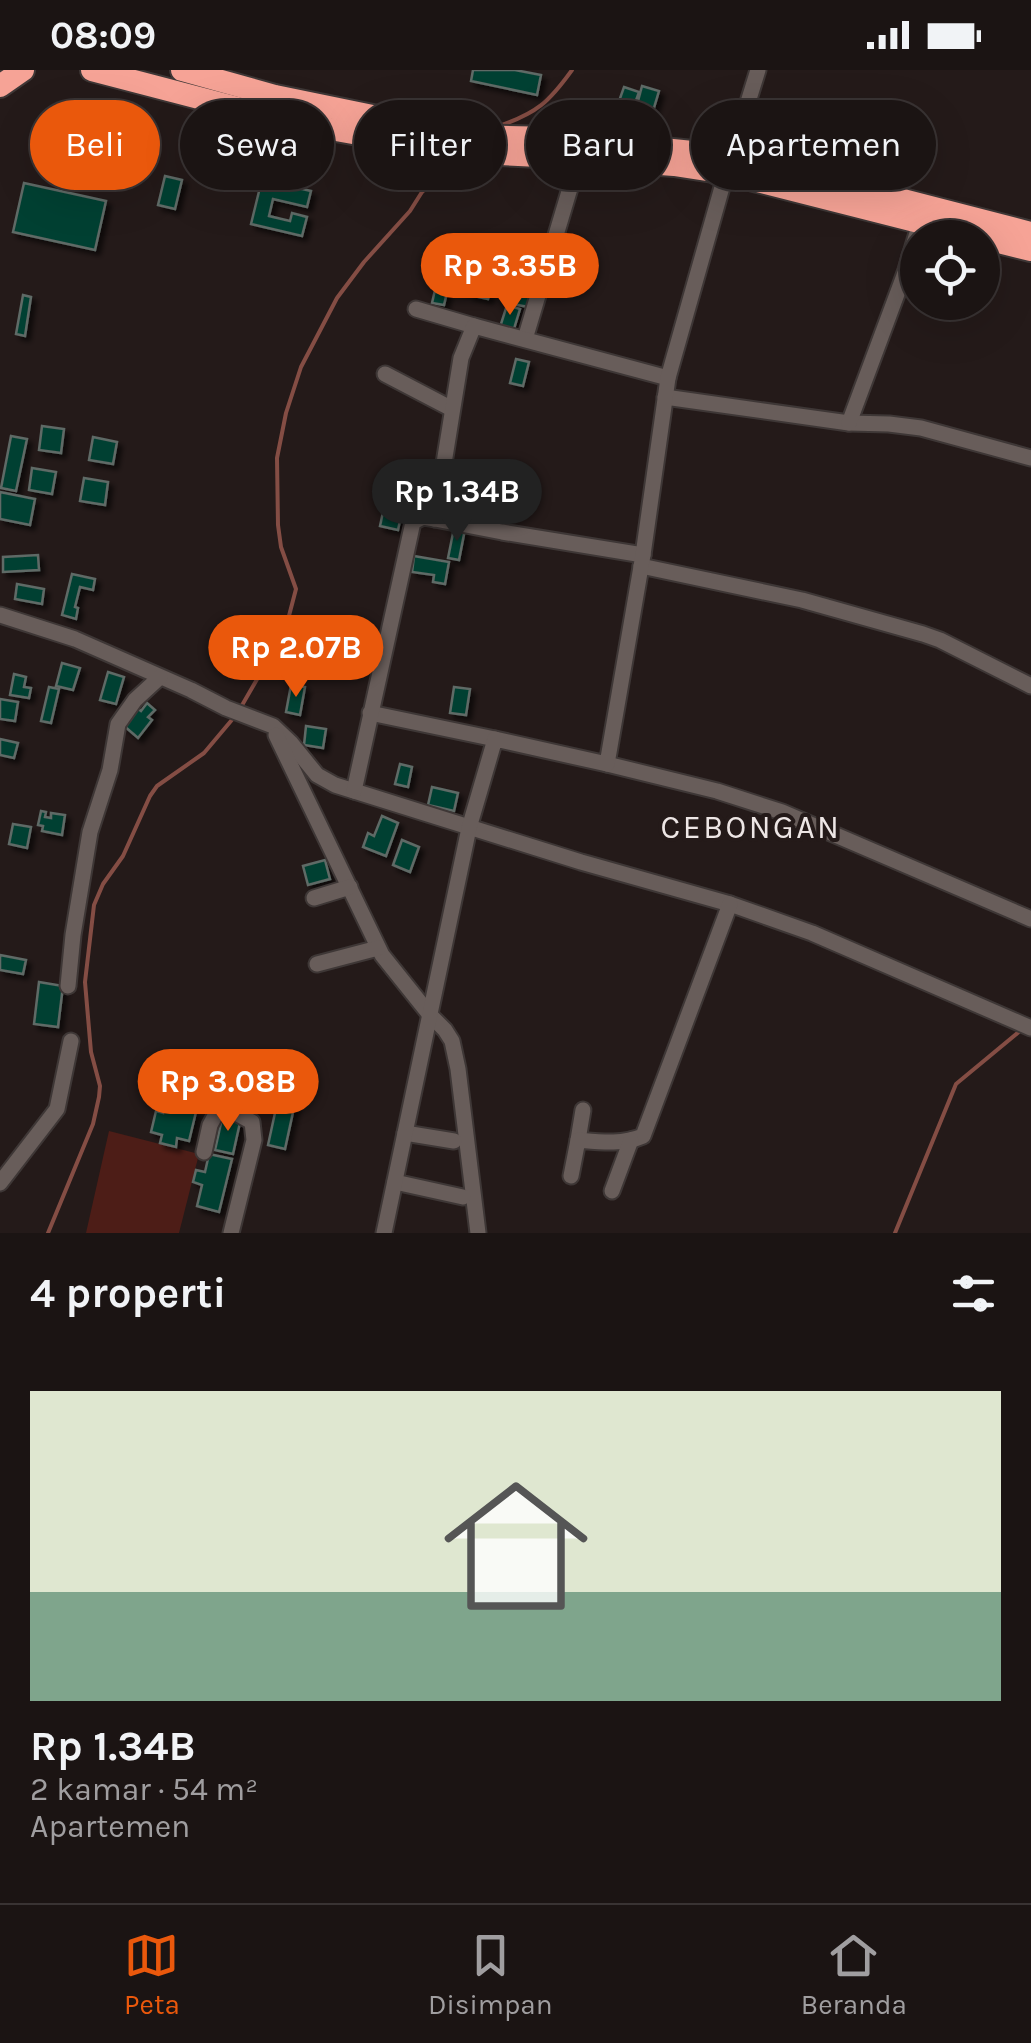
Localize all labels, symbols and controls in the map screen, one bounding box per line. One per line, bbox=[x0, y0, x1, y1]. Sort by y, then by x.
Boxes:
text: 08:09 bbox=[50, 13, 156, 58]
chip: Beli bbox=[30, 100, 160, 190]
chip: Sewa bbox=[180, 100, 334, 190]
chip: Filter bbox=[354, 100, 506, 190]
chip: Baru bbox=[526, 100, 671, 190]
chip: Apartemen bbox=[691, 100, 936, 190]
map controls bbox=[900, 220, 1000, 320]
button: locate bbox=[900, 220, 1000, 320]
pin: Rp 3.35B bbox=[407, 233, 613, 318]
text: Rp 3.35B bbox=[443, 247, 577, 284]
pin: Rp 1.34B bbox=[354, 459, 560, 544]
text: Rp 1.34B bbox=[394, 473, 520, 510]
pin: Rp 2.07B bbox=[193, 615, 399, 700]
text: Rp 2.07B bbox=[230, 629, 362, 666]
district label: CEBONGAN bbox=[661, 809, 841, 846]
pin: Rp 3.08B bbox=[125, 1049, 331, 1134]
text: Rp 3.08B bbox=[160, 1063, 296, 1100]
icon: filters bbox=[946, 1266, 1001, 1321]
text: 4 properti bbox=[30, 1268, 226, 1318]
icon: home bbox=[426, 1456, 606, 1636]
text: Rp 1.34B bbox=[30, 1721, 196, 1771]
text: 2 kamar · 54 m² bbox=[30, 1771, 258, 1808]
text: Apartemen bbox=[30, 1808, 190, 1845]
tab: Peta bbox=[124, 1928, 180, 2021]
tab: Disimpan bbox=[428, 1928, 553, 2021]
tab: Beranda bbox=[801, 1928, 907, 2021]

